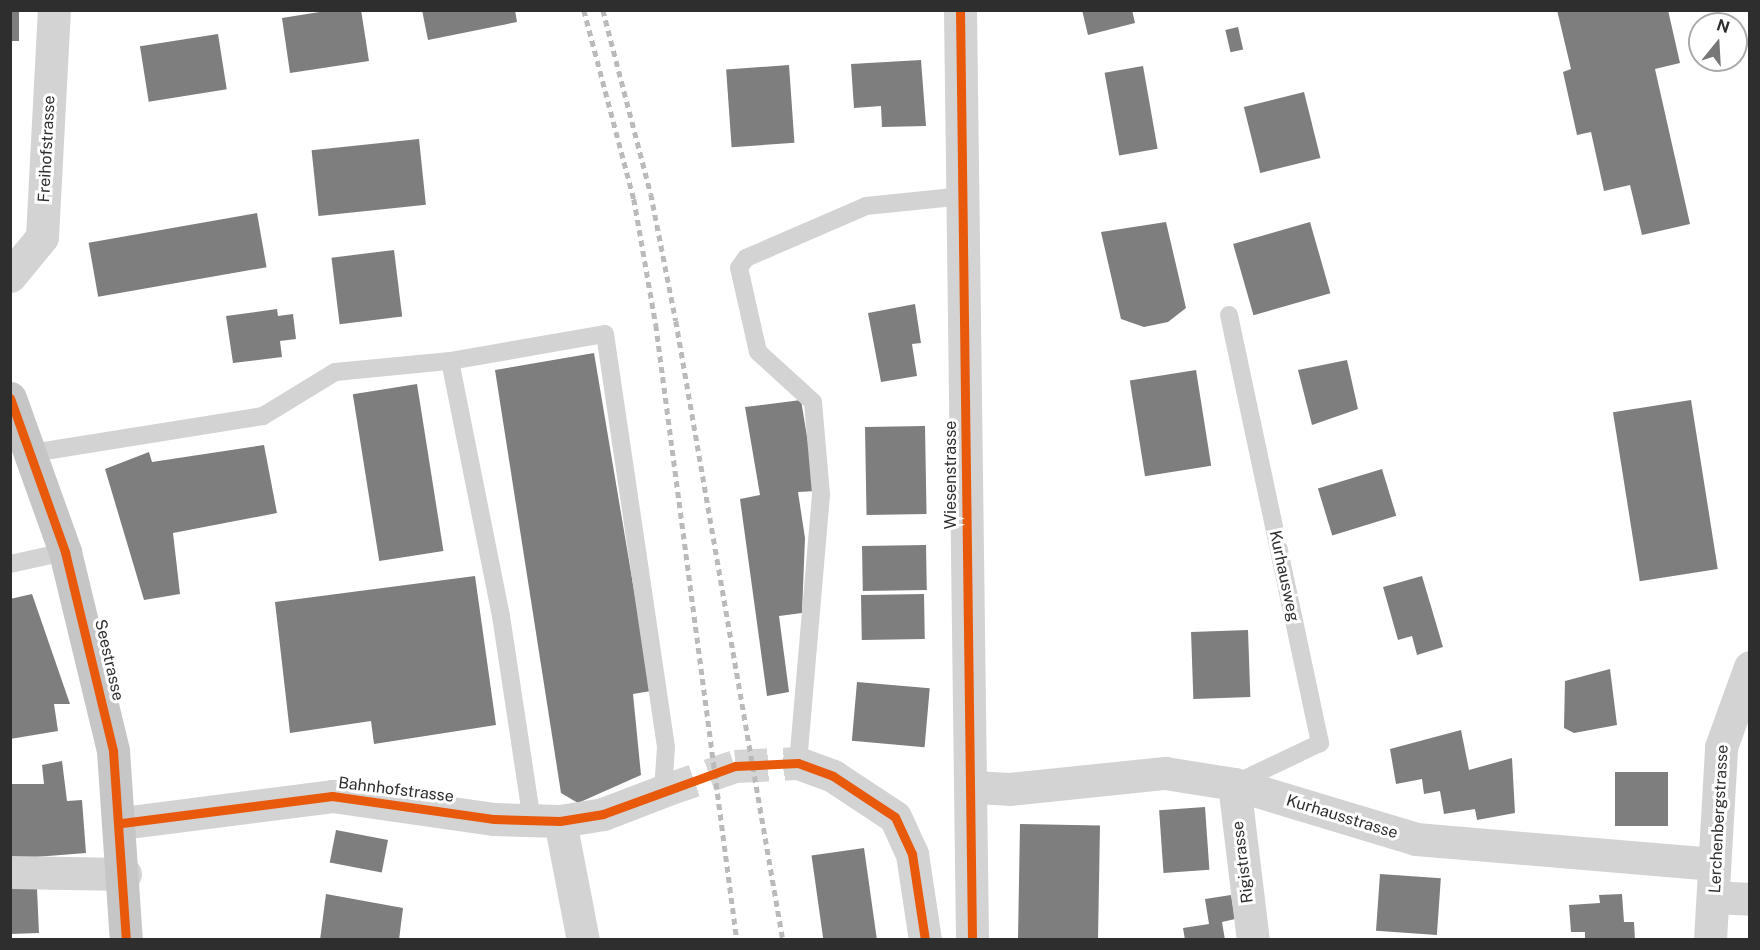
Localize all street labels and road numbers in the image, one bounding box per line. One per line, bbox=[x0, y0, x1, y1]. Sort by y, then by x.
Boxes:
street label: Freihofstrasse bbox=[35, 95, 59, 203]
street label: Wiesenstrasse bbox=[941, 421, 961, 529]
street label: Kurhausweg bbox=[1265, 529, 1303, 623]
street label: Seestrasse bbox=[90, 617, 128, 703]
street label: Lerchenbergstrasse bbox=[1706, 744, 1732, 894]
street label: Bahnhofstrasse bbox=[337, 773, 455, 807]
street label: Kurhausstrasse bbox=[1284, 791, 1400, 843]
street label: Rigistrasse bbox=[1228, 820, 1258, 904]

